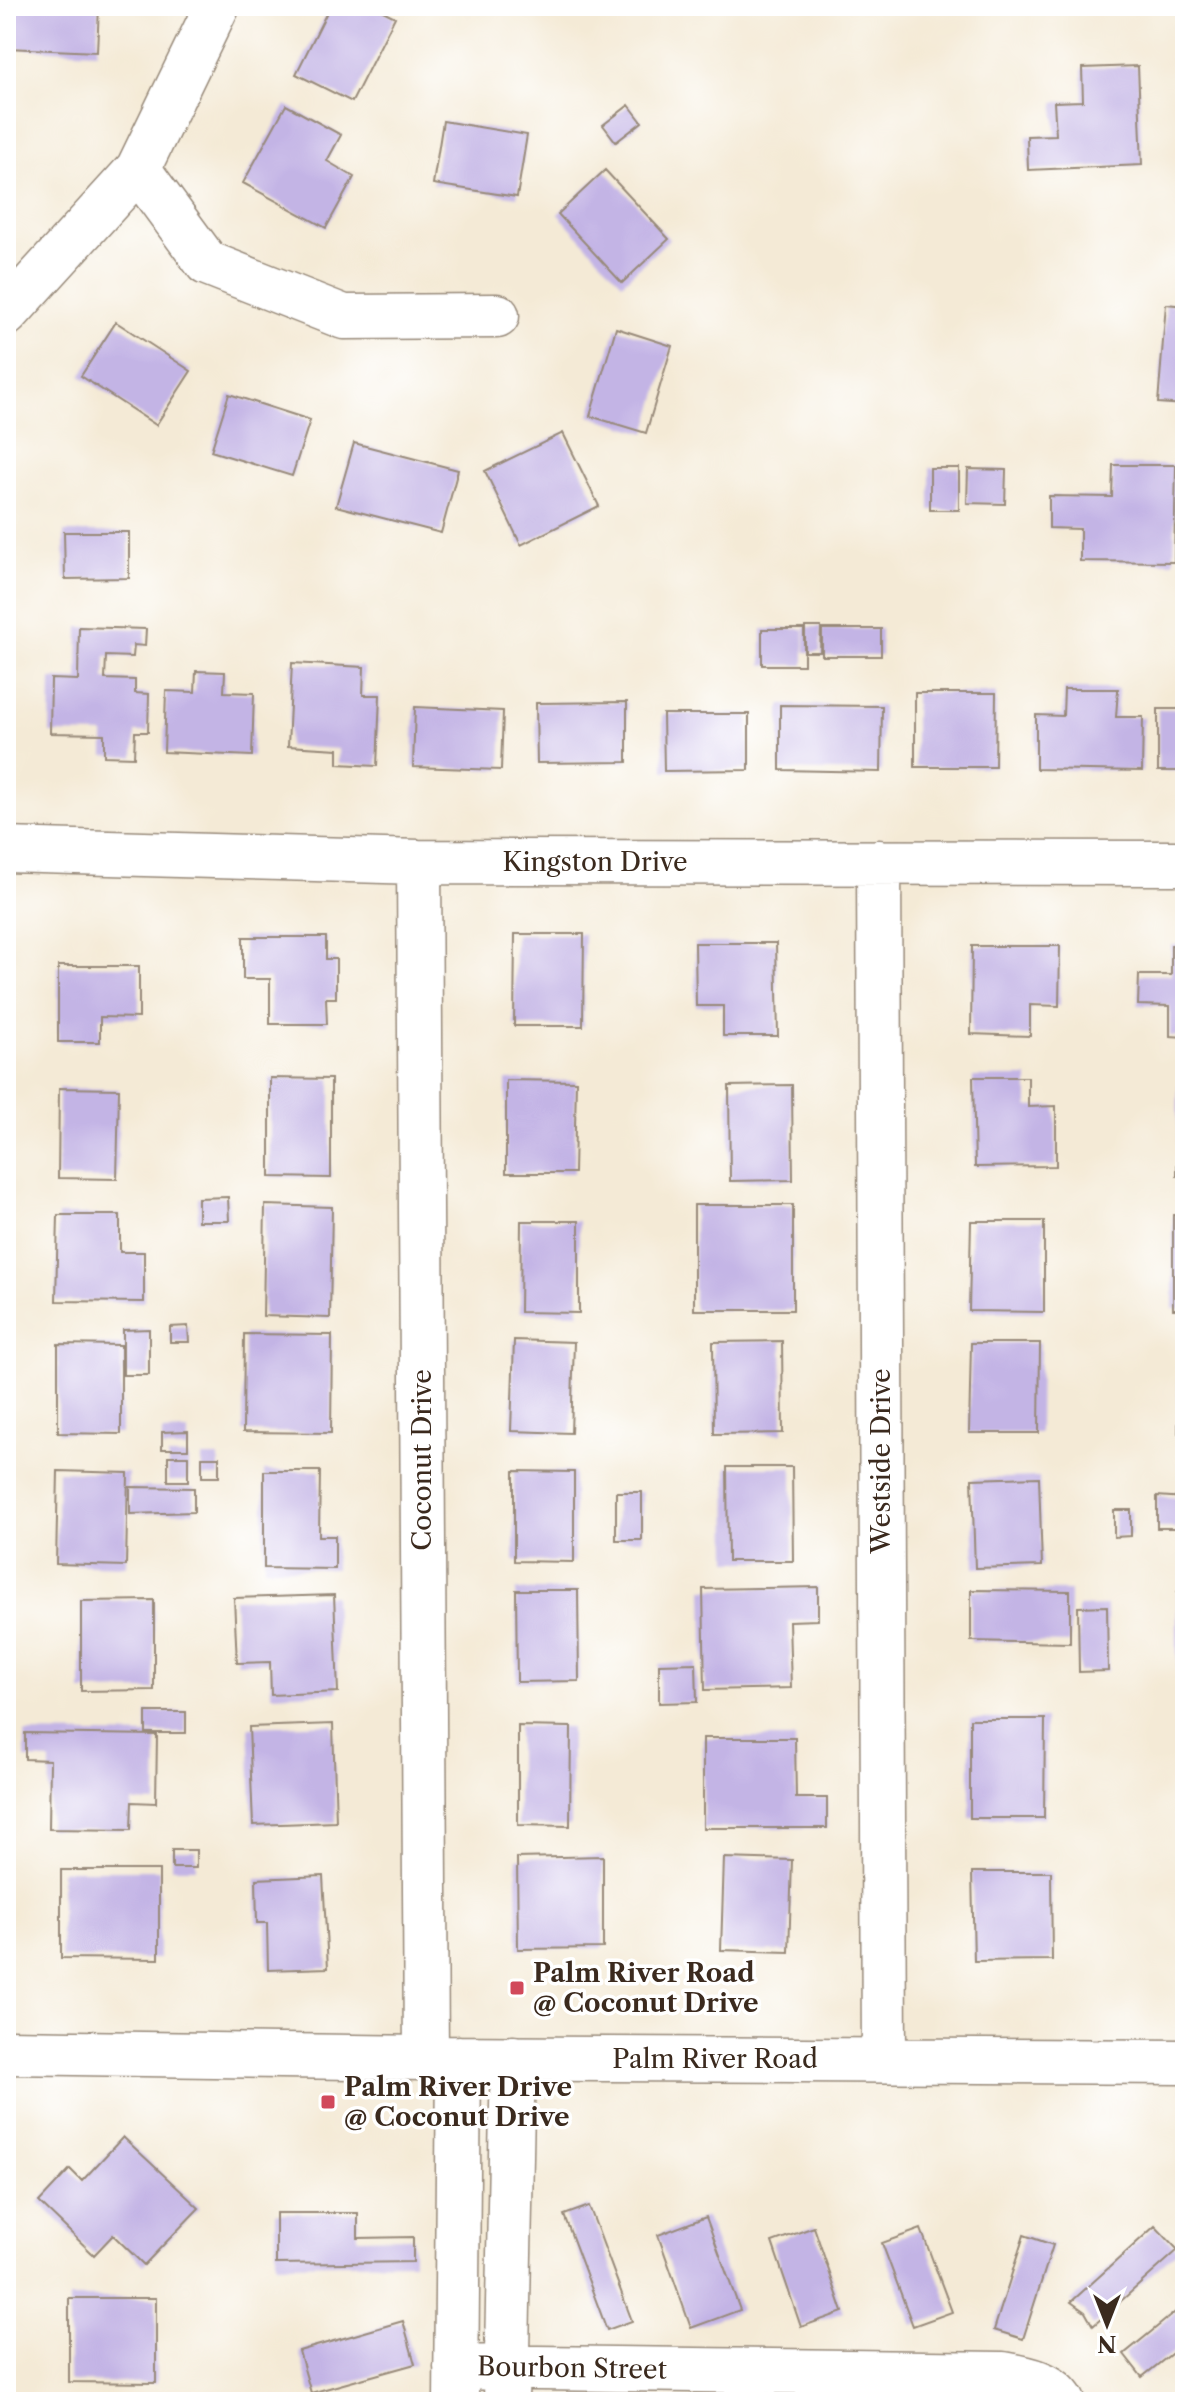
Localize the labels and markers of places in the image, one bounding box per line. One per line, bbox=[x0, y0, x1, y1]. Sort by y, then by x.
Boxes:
place label: Palm River Road @ Coconut Drive bbox=[533, 1957, 759, 2019]
marker: Palm River Road @ Coconut Drive bbox=[508, 1979, 526, 1997]
place label: Palm River Drive @ Coconut Drive bbox=[344, 2071, 572, 2133]
marker: Palm River Drive @ Coconut Drive bbox=[319, 2093, 337, 2111]

